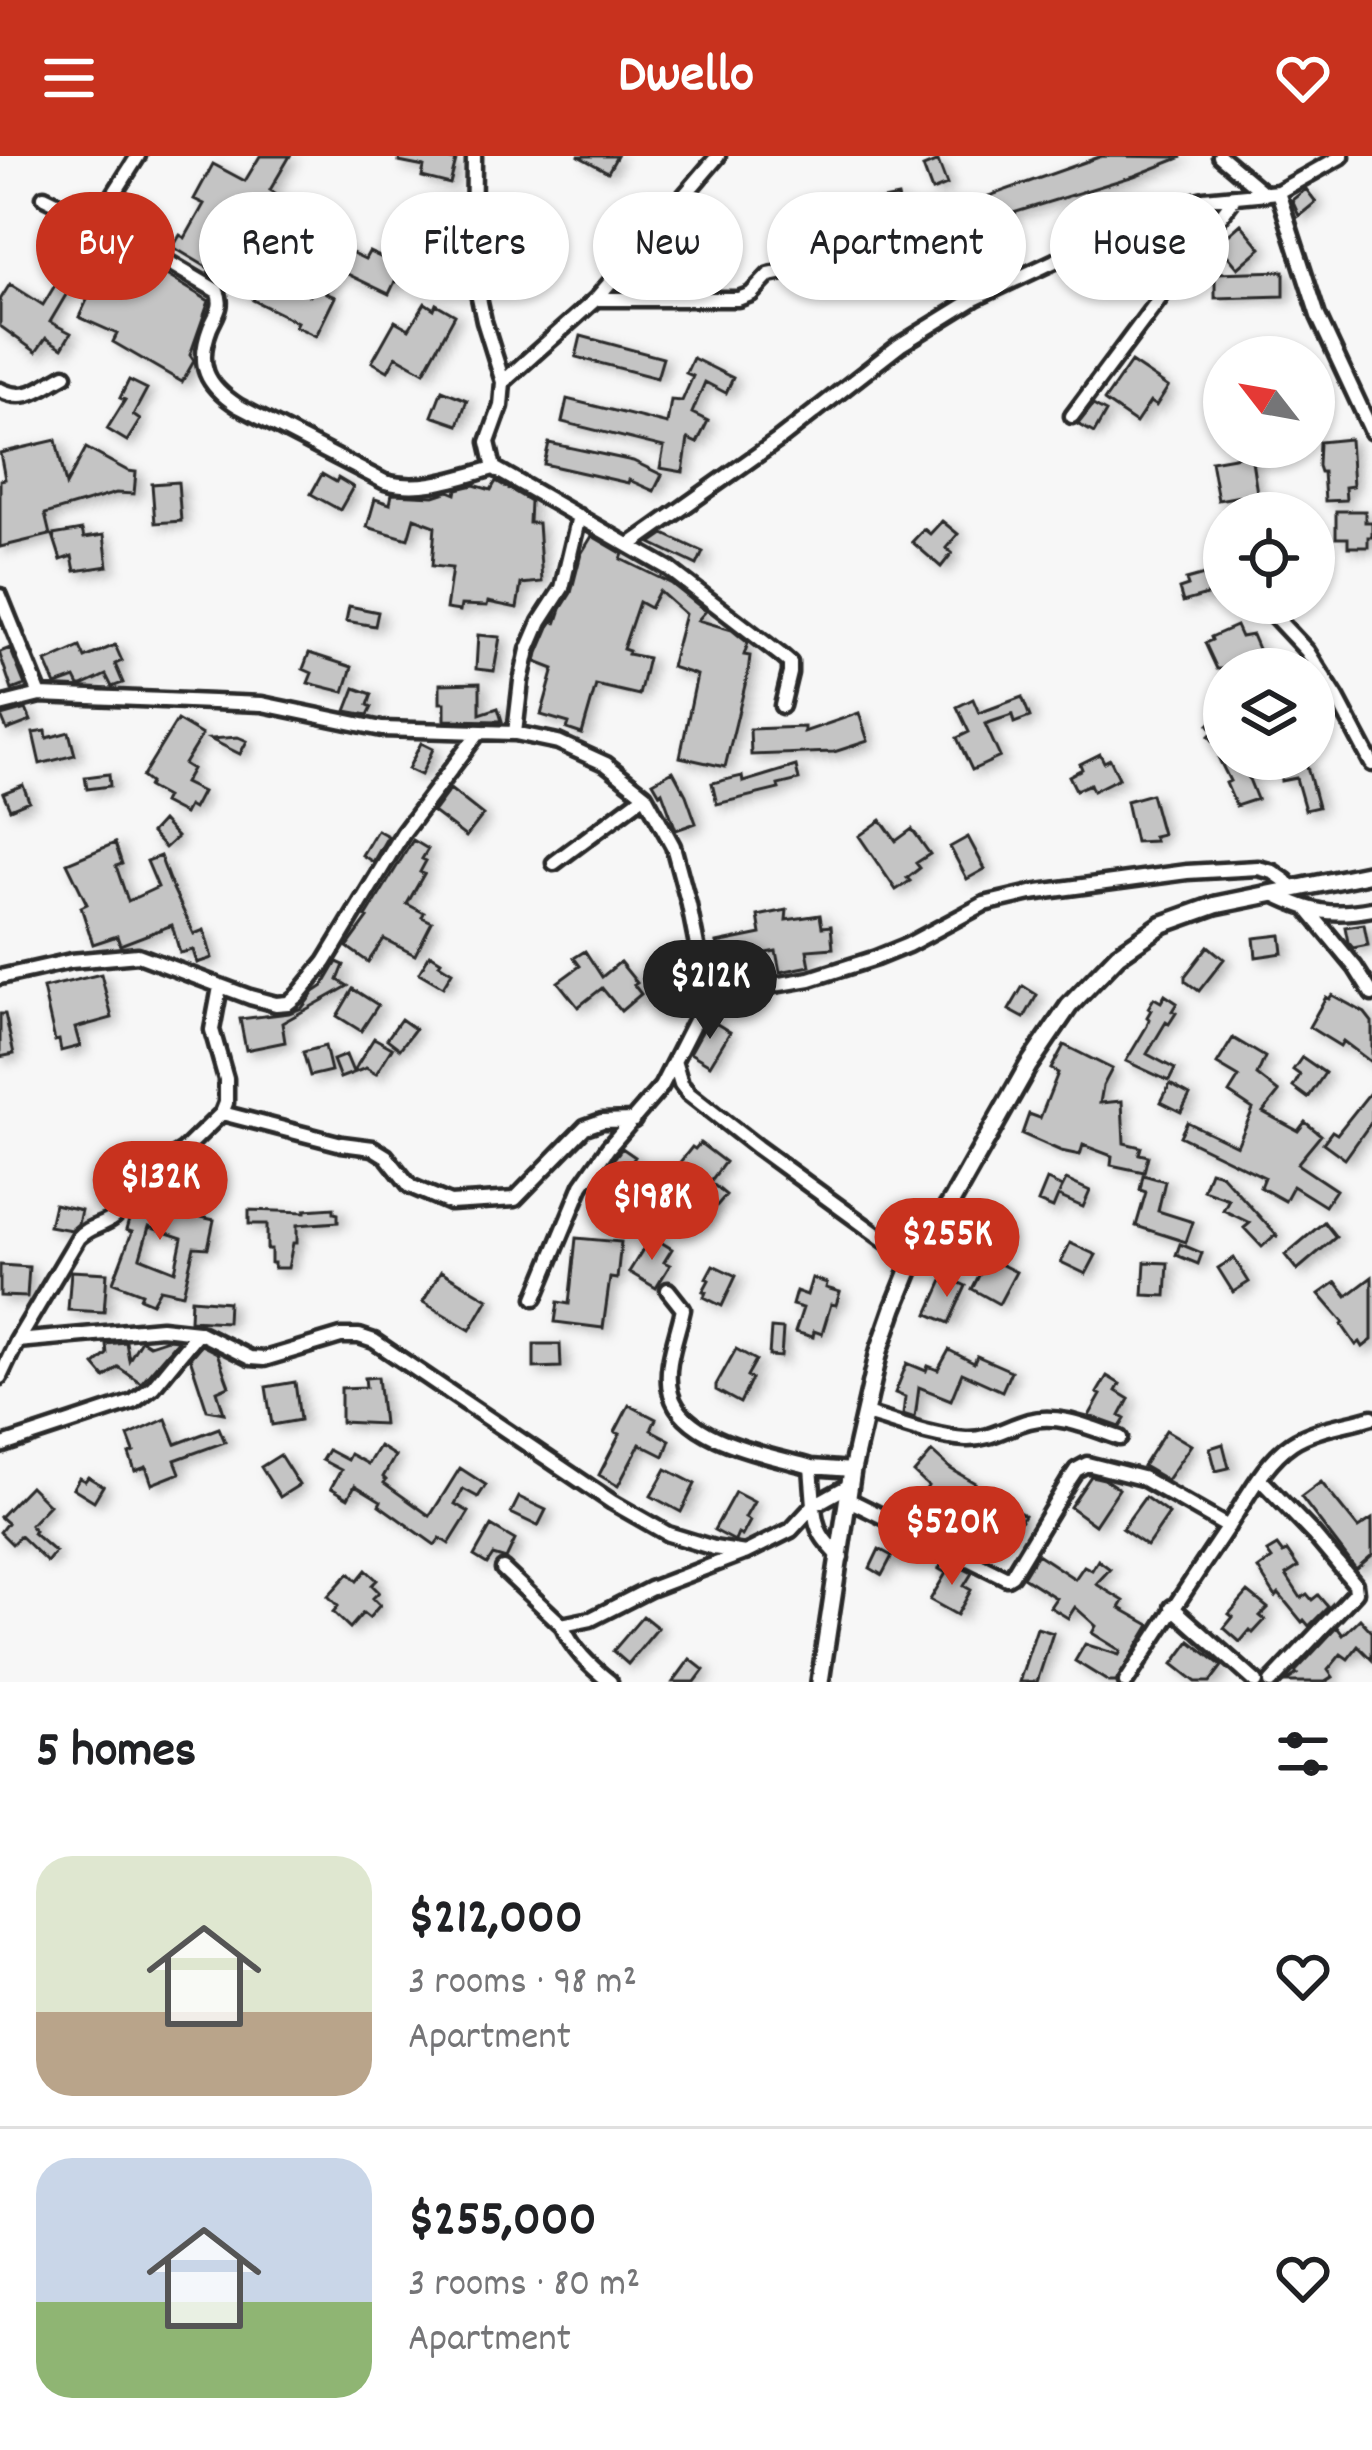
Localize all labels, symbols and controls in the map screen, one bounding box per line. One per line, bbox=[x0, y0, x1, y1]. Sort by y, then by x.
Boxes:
text: Dwello bbox=[618, 40, 754, 117]
icon: menu bbox=[36, 45, 102, 111]
icon: heart bbox=[1270, 45, 1336, 111]
chip: Buy bbox=[36, 192, 175, 300]
chip: Rent bbox=[199, 192, 357, 300]
chip: Filters bbox=[381, 192, 569, 300]
chip: New bbox=[593, 192, 743, 300]
chip: Apartment bbox=[767, 192, 1026, 300]
chip: House bbox=[1050, 192, 1229, 300]
north arrow bbox=[1203, 336, 1335, 468]
map controls bbox=[1203, 336, 1335, 780]
button: locate bbox=[1203, 492, 1335, 624]
button: layers bbox=[1203, 648, 1335, 780]
pin: $212K bbox=[626, 940, 794, 1042]
text: $212K bbox=[670, 951, 750, 1006]
pin: $132K bbox=[76, 1141, 244, 1243]
text: $132K bbox=[120, 1152, 200, 1207]
pin: $198K bbox=[568, 1161, 736, 1263]
text: $198K bbox=[612, 1172, 692, 1227]
pin: $255K bbox=[863, 1198, 1031, 1300]
text: $255K bbox=[902, 1209, 992, 1264]
pin: $520K bbox=[868, 1486, 1036, 1588]
text: $520K bbox=[905, 1497, 999, 1552]
text: 5 homes bbox=[36, 1718, 196, 1790]
icon: filters bbox=[1270, 1721, 1336, 1787]
text: $212,000 bbox=[408, 1885, 583, 1957]
icon: home bbox=[132, 1904, 276, 2048]
icon: heart bbox=[1270, 1943, 1336, 2009]
text: 3 rooms · 98 m² bbox=[408, 1957, 637, 2012]
text: Apartment bbox=[408, 2012, 571, 2067]
text: $255,000 bbox=[408, 2187, 596, 2259]
icon: home bbox=[132, 2206, 276, 2350]
icon: heart bbox=[1270, 2245, 1336, 2311]
text: 3 rooms · 80 m² bbox=[408, 2259, 640, 2314]
text: Apartment bbox=[408, 2314, 571, 2369]

